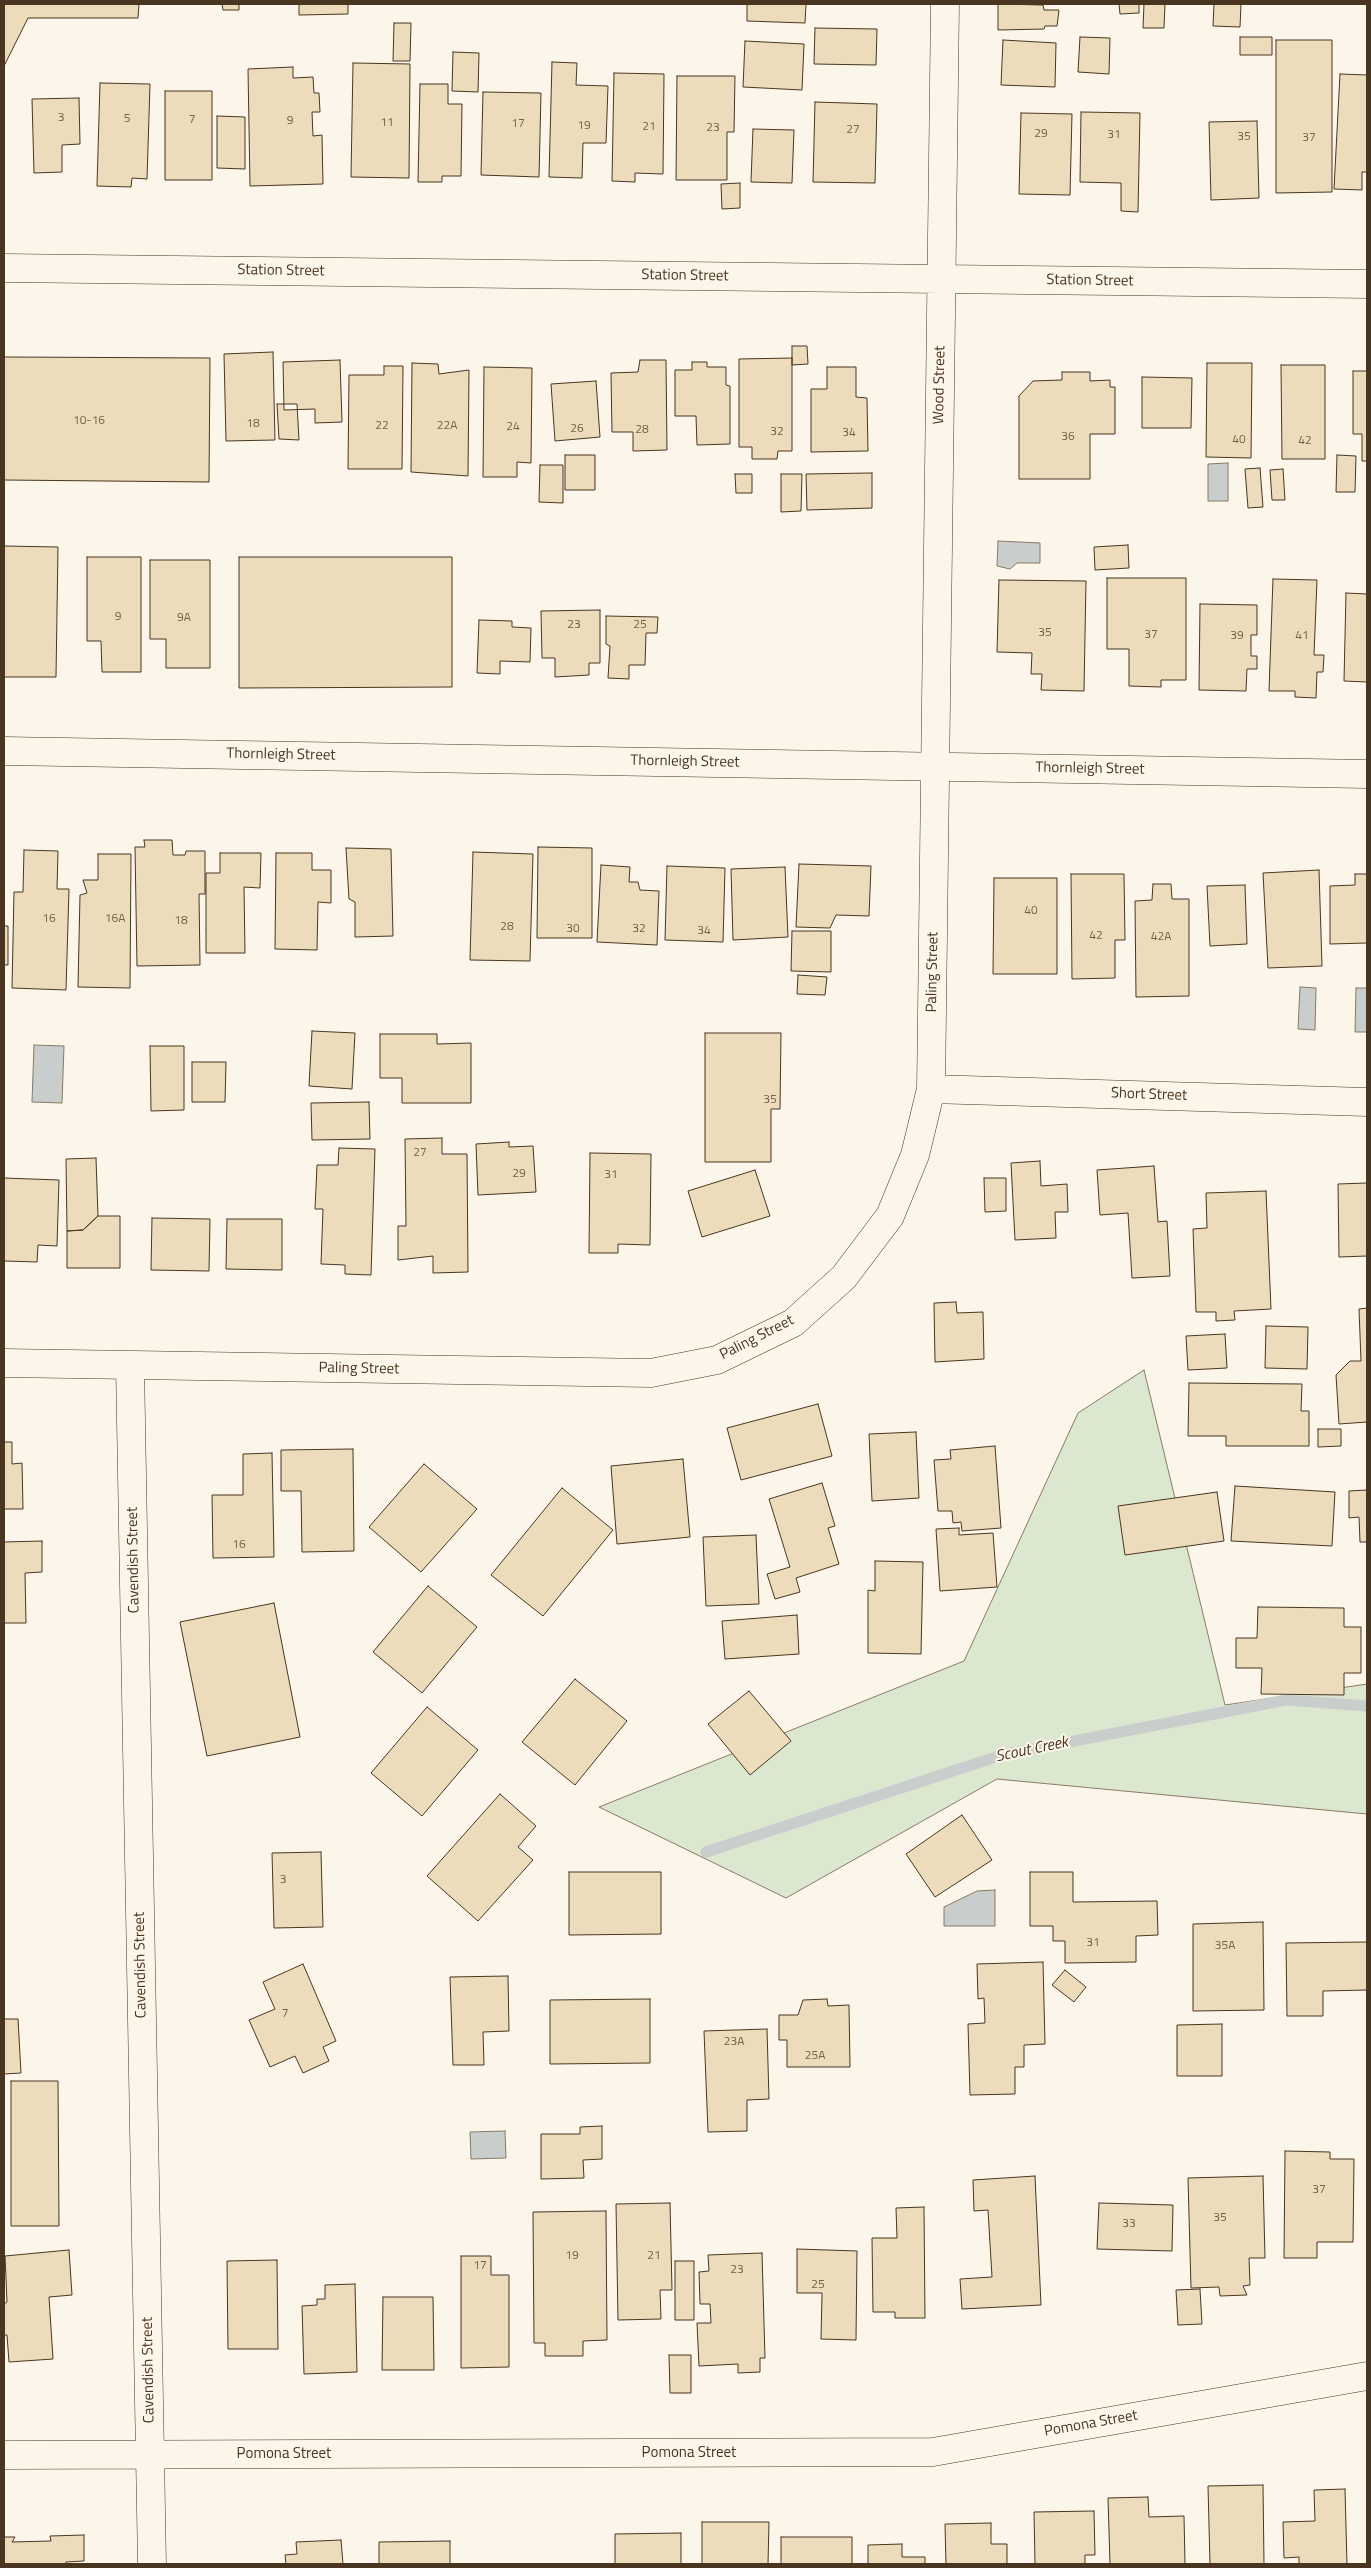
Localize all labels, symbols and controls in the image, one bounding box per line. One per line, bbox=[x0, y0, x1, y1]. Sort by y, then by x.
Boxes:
house number: 3 bbox=[58, 111, 64, 125]
house number: 5 bbox=[124, 112, 130, 126]
house number: 7 bbox=[189, 113, 195, 127]
house number: 9 bbox=[287, 114, 293, 128]
house number: 11 bbox=[380, 116, 394, 130]
house number: 17 bbox=[511, 117, 525, 131]
house number: 19 bbox=[577, 119, 591, 133]
house number: 21 bbox=[642, 120, 656, 134]
house number: 23 bbox=[706, 121, 720, 135]
house number: 27 bbox=[846, 123, 860, 137]
house number: 29 bbox=[1034, 127, 1048, 141]
house number: 31 bbox=[1107, 128, 1121, 142]
house number: 35 bbox=[1237, 130, 1251, 144]
house number: 37 bbox=[1302, 131, 1316, 145]
street label: Station Street bbox=[237, 261, 325, 281]
street label: Station Street bbox=[641, 266, 729, 286]
street label: Station Street bbox=[1046, 271, 1134, 291]
street label: Wood Street bbox=[930, 345, 950, 425]
house number: 10-16 bbox=[73, 414, 105, 428]
house number: 18 bbox=[246, 417, 260, 431]
house number: 22 bbox=[375, 419, 389, 433]
house number: 22A bbox=[437, 419, 457, 433]
house number: 24 bbox=[506, 420, 520, 434]
house number: 26 bbox=[570, 422, 584, 436]
house number: 28 bbox=[635, 423, 649, 437]
house number: 32 bbox=[770, 425, 784, 439]
house number: 34 bbox=[842, 426, 856, 440]
house number: 36 bbox=[1061, 430, 1075, 444]
house number: 40 bbox=[1232, 433, 1246, 447]
house number: 42 bbox=[1298, 434, 1312, 448]
house number: 9 bbox=[115, 610, 121, 624]
house number: 9A bbox=[177, 611, 191, 625]
house number: 23 bbox=[567, 618, 581, 632]
house number: 25 bbox=[633, 618, 647, 632]
house number: 35 bbox=[1038, 626, 1052, 640]
house number: 37 bbox=[1144, 628, 1158, 642]
house number: 39 bbox=[1230, 629, 1244, 643]
house number: 41 bbox=[1295, 629, 1309, 643]
street label: Thornleigh Street bbox=[226, 745, 336, 765]
street label: Thornleigh Street bbox=[630, 752, 740, 772]
street label: Thornleigh Street bbox=[1035, 759, 1145, 779]
house number: 40 bbox=[1024, 904, 1038, 918]
house number: 16 bbox=[42, 912, 56, 926]
house number: 16A bbox=[105, 912, 125, 926]
house number: 18 bbox=[174, 914, 188, 928]
house number: 28 bbox=[500, 920, 514, 934]
house number: 30 bbox=[566, 922, 580, 936]
house number: 32 bbox=[632, 922, 646, 936]
house number: 34 bbox=[697, 924, 711, 938]
house number: 42 bbox=[1089, 929, 1103, 943]
house number: 42A bbox=[1151, 930, 1171, 944]
street label: Paling Street bbox=[923, 931, 943, 1013]
street label: Short Street bbox=[1110, 1085, 1188, 1105]
house number: 35 bbox=[763, 1093, 777, 1107]
house number: 27 bbox=[413, 1146, 427, 1160]
house number: 29 bbox=[512, 1167, 526, 1181]
house number: 31 bbox=[604, 1168, 618, 1182]
street label: Paling Street bbox=[717, 1312, 797, 1364]
street label: Paling Street bbox=[318, 1359, 400, 1379]
street label: Cavendish Street bbox=[124, 1507, 144, 1613]
house number: 16 bbox=[232, 1538, 246, 1552]
water label: Scout Creek bbox=[994, 1733, 1070, 1767]
house number: 3 bbox=[280, 1873, 286, 1887]
street label: Cavendish Street bbox=[131, 1912, 151, 2018]
house number: 31 bbox=[1086, 1936, 1100, 1950]
house number: 35A bbox=[1215, 1939, 1235, 1953]
house number: 7 bbox=[282, 2007, 288, 2021]
house number: 23A bbox=[724, 2035, 744, 2049]
house number: 25A bbox=[805, 2049, 825, 2063]
house number: 37 bbox=[1312, 2183, 1326, 2197]
house number: 35 bbox=[1213, 2211, 1227, 2225]
house number: 33 bbox=[1122, 2217, 1136, 2231]
house number: 19 bbox=[565, 2249, 579, 2263]
house number: 21 bbox=[647, 2249, 661, 2263]
house number: 17 bbox=[473, 2259, 487, 2273]
house number: 23 bbox=[730, 2263, 744, 2277]
house number: 25 bbox=[811, 2278, 825, 2292]
street label: Cavendish Street bbox=[139, 2317, 159, 2423]
street label: Pomona Street bbox=[1043, 2407, 1139, 2441]
street label: Pomona Street bbox=[642, 2444, 736, 2462]
street label: Pomona Street bbox=[237, 2445, 331, 2463]

